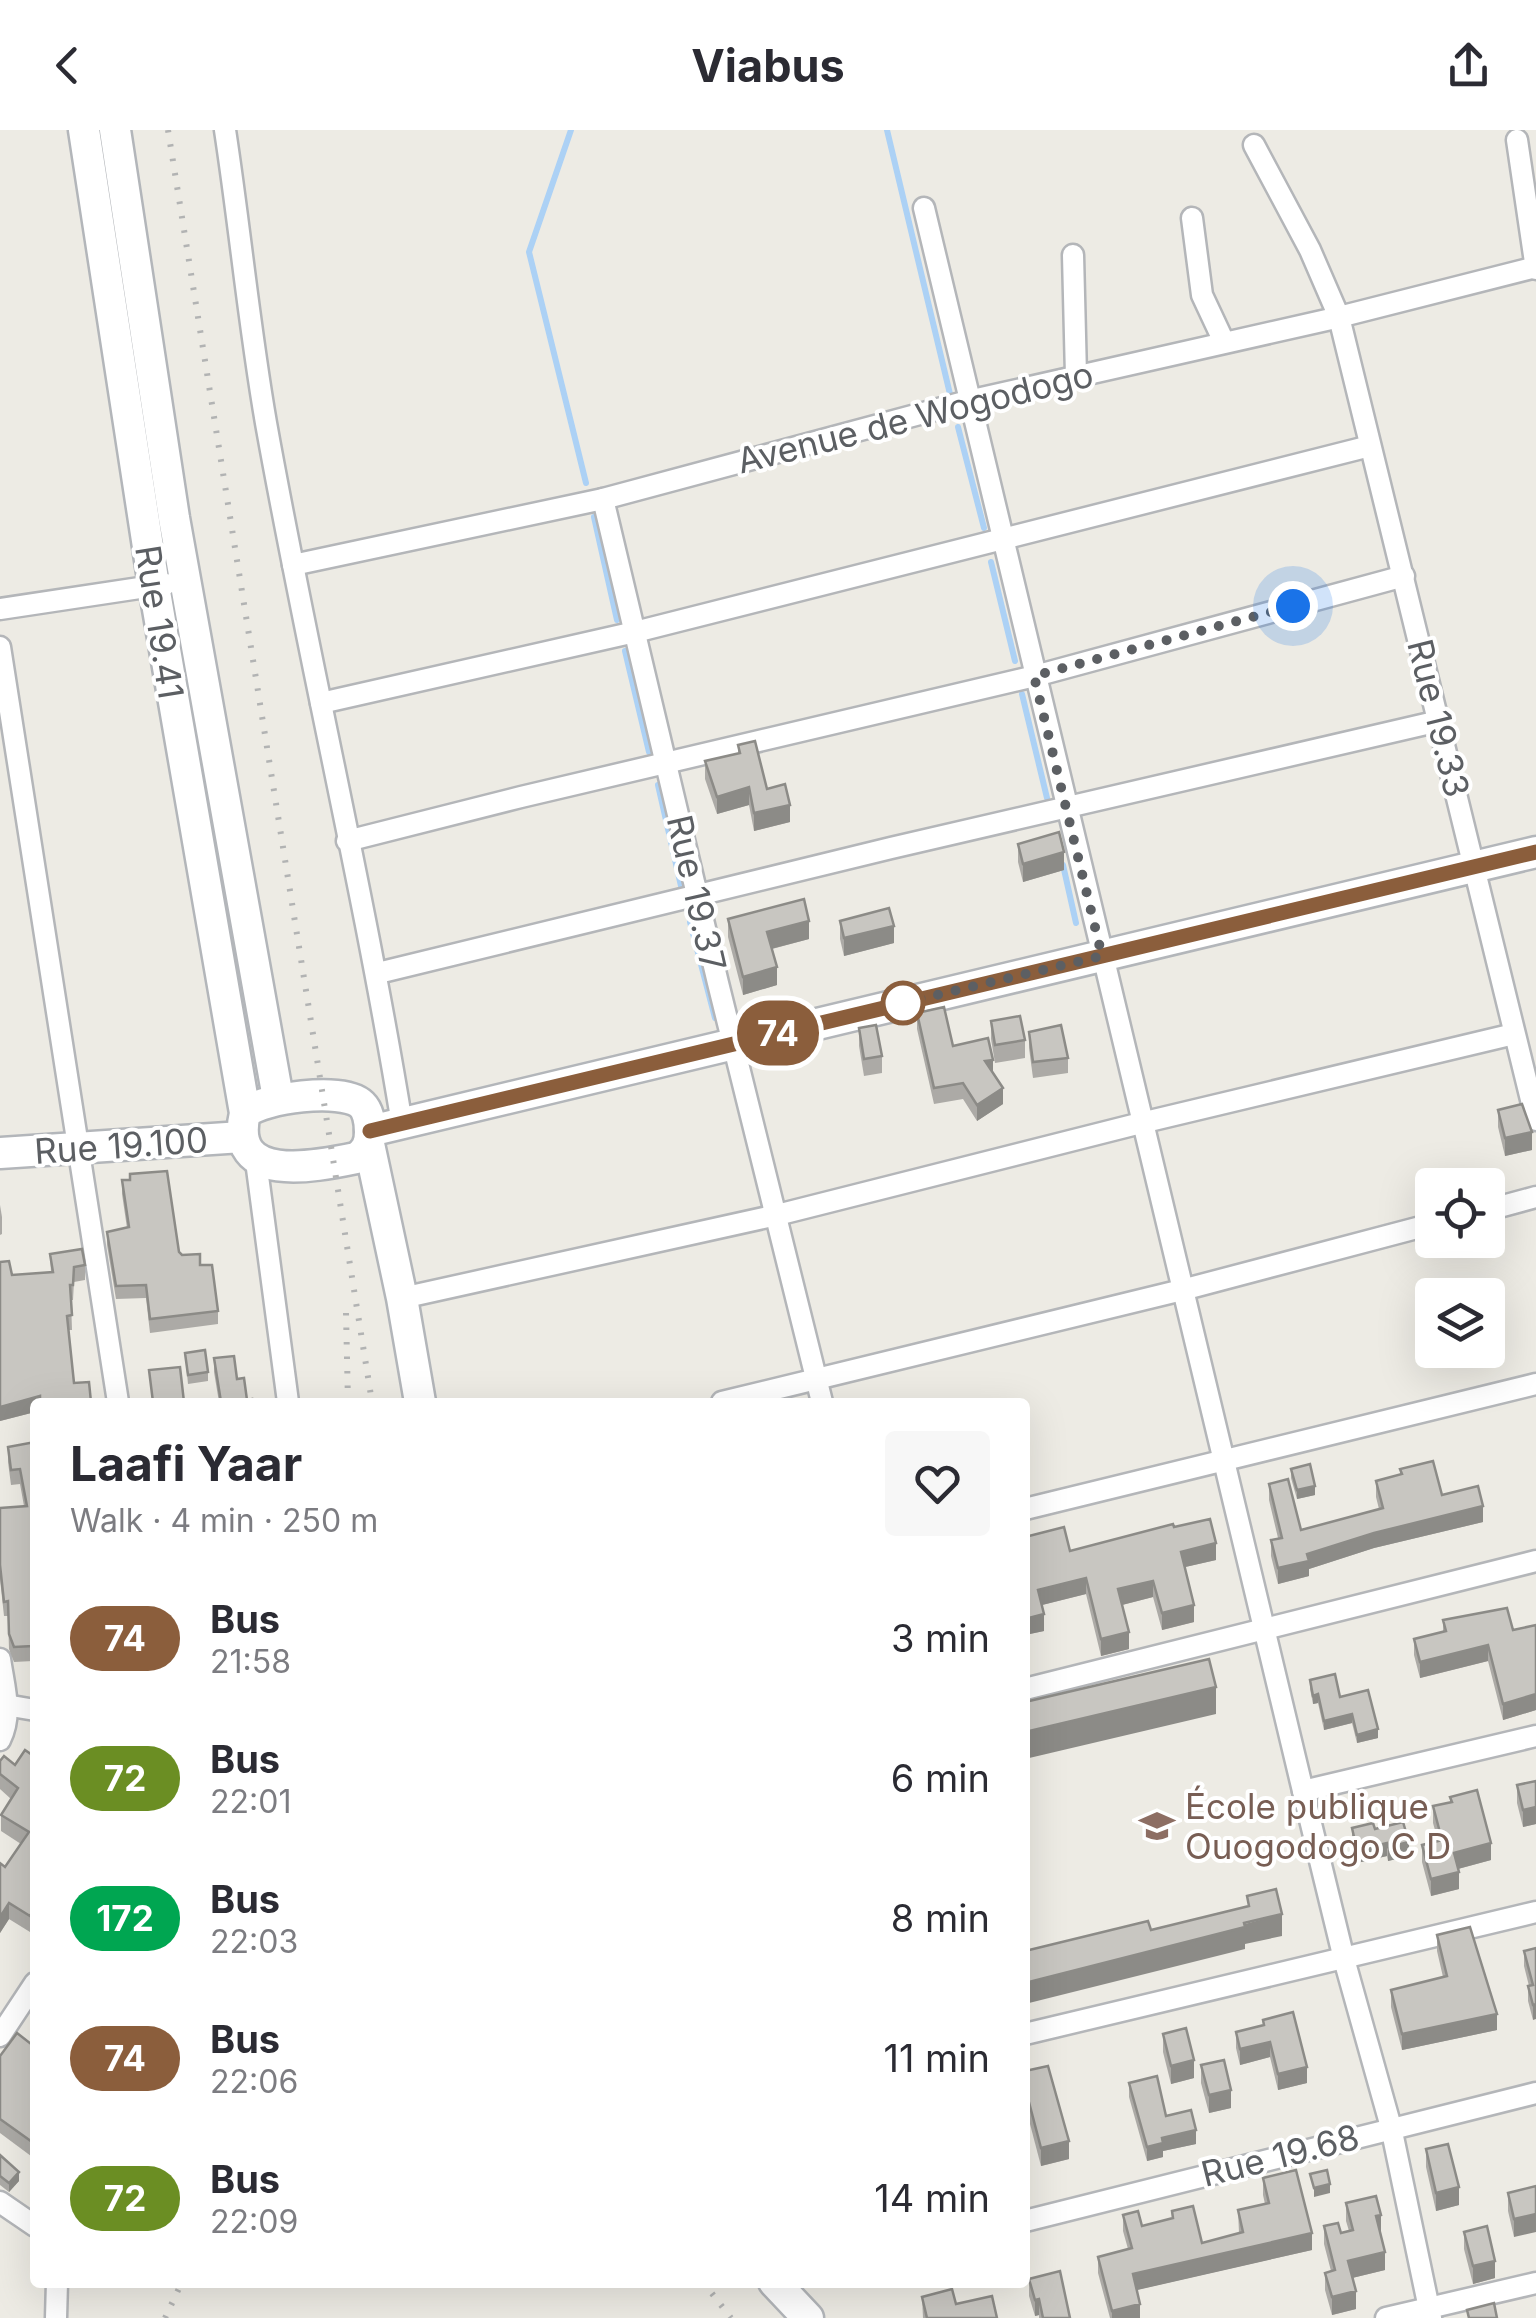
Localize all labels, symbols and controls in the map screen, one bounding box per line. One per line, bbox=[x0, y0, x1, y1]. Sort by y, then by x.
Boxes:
icon: back bbox=[40, 38, 95, 93]
text: Viabus bbox=[691, 38, 845, 93]
icon: share bbox=[1441, 38, 1496, 93]
street label: Avenue de Wogodogo bbox=[733, 352, 1097, 482]
street label: Rue 19.41 bbox=[127, 542, 193, 702]
your location bbox=[1268, 581, 1318, 631]
street label: Rue 19.33 bbox=[1399, 635, 1479, 801]
street label: Rue 19.37 bbox=[659, 811, 735, 975]
unlabelled marker bbox=[882, 982, 924, 1024]
line badge: 74 bbox=[733, 1000, 823, 1066]
text: 74 bbox=[757, 1012, 799, 1054]
street label: Rue 19.100 bbox=[33, 1118, 209, 1172]
map controls bbox=[1415, 1168, 1505, 1368]
button: locate bbox=[1415, 1168, 1505, 1258]
button: layers bbox=[1415, 1278, 1505, 1368]
button: heart bbox=[885, 1431, 990, 1536]
text: Laafi Yaar bbox=[70, 1434, 302, 1493]
text: Walk · 4 min · 250 m bbox=[70, 1501, 378, 1540]
text: Bus bbox=[210, 1596, 280, 1642]
text: 3 min bbox=[891, 1615, 990, 1661]
text: 74 bbox=[104, 1617, 146, 1659]
text: 21:58 bbox=[210, 1642, 291, 1681]
text: Bus bbox=[210, 1736, 280, 1782]
text: 6 min bbox=[891, 1755, 990, 1801]
text: 72 bbox=[104, 1757, 146, 1799]
text: 22:01 bbox=[210, 1782, 291, 1821]
place label: École publique Ouogodogo C D bbox=[1185, 1785, 1451, 1867]
school or university icon: École publique Ouogodogo C D bbox=[1138, 1807, 1176, 1845]
text: Bus bbox=[210, 1876, 280, 1922]
text: 8 min bbox=[891, 1895, 990, 1941]
text: 172 bbox=[96, 1897, 154, 1939]
text: 22:03 bbox=[210, 1922, 298, 1961]
text: Bus bbox=[210, 2016, 280, 2062]
text: 11 min bbox=[883, 2035, 990, 2081]
text: 74 bbox=[104, 2037, 146, 2079]
text: 22:06 bbox=[210, 2062, 298, 2101]
street label: Rue 19.68 bbox=[1197, 2115, 1363, 2195]
text: Bus bbox=[210, 2156, 280, 2202]
text: 14 min bbox=[874, 2175, 990, 2221]
text: 72 bbox=[104, 2177, 146, 2219]
text: 22:09 bbox=[210, 2202, 298, 2241]

